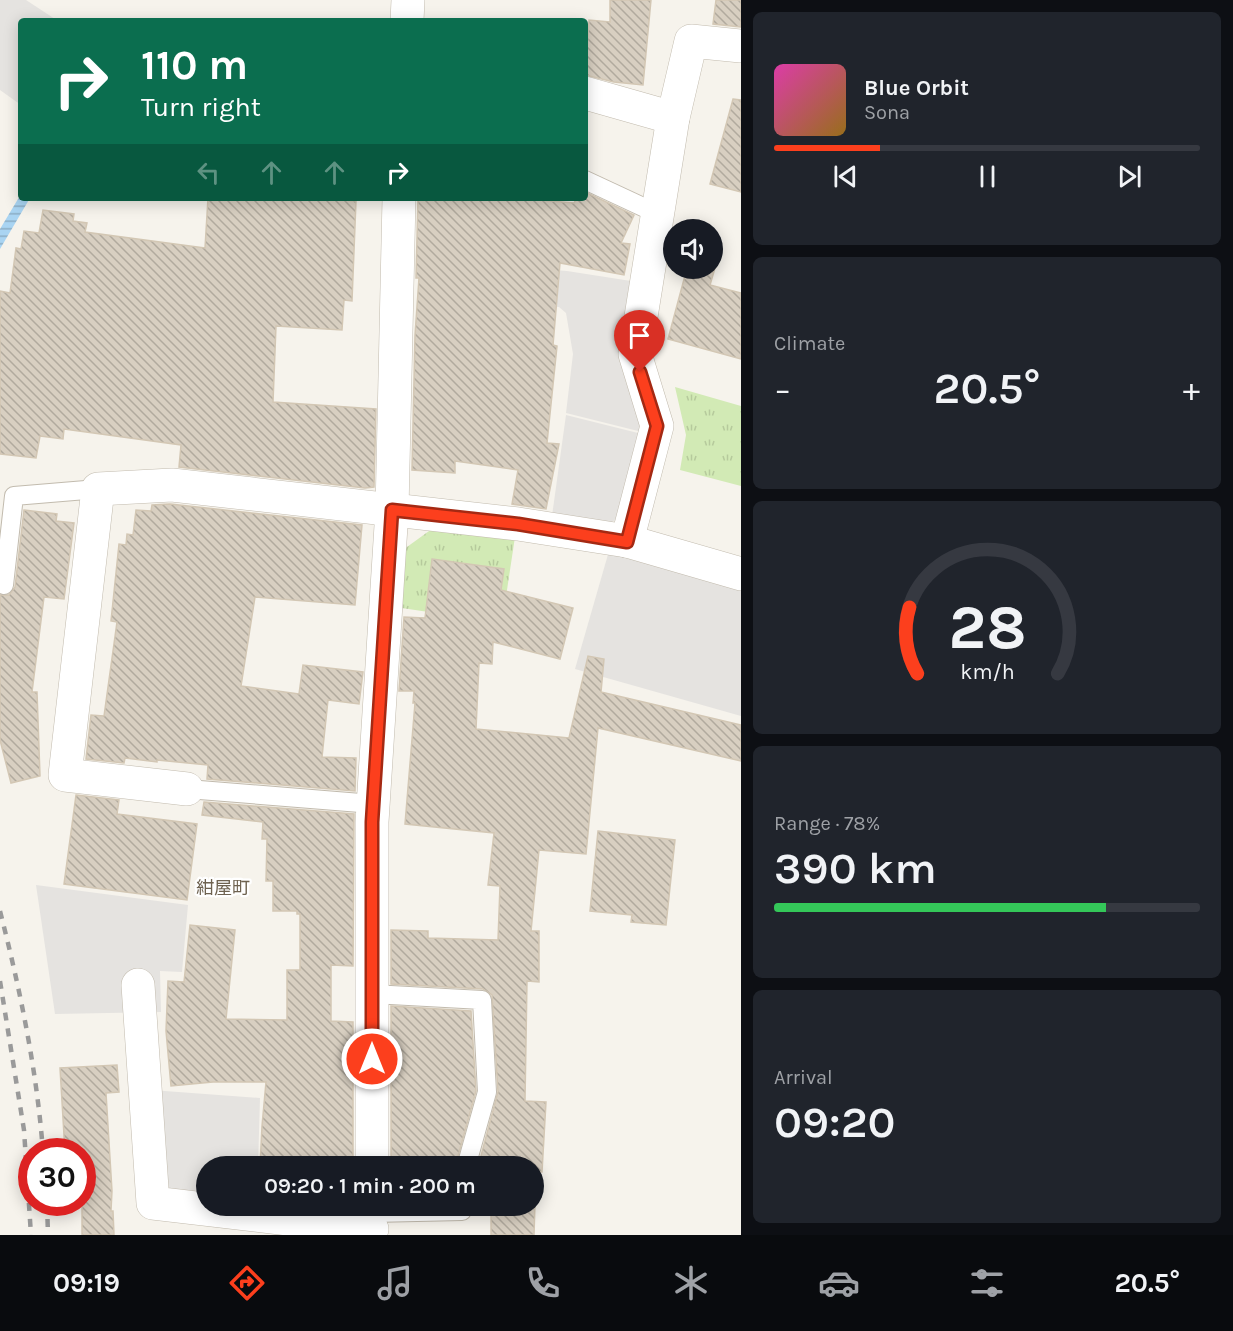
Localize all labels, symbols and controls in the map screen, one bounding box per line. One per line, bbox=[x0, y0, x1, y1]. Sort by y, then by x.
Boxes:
text: 110 m bbox=[141, 40, 248, 90]
icon: right bbox=[42, 42, 120, 120]
text: Blue Orbit bbox=[864, 75, 969, 101]
text: Turn right bbox=[141, 91, 261, 123]
text: Sona bbox=[864, 101, 910, 124]
icon: left bbox=[192, 156, 225, 189]
icon: ahead bbox=[255, 156, 288, 189]
icon: ahead bbox=[318, 156, 351, 189]
icon: right bbox=[381, 156, 414, 189]
icon: previous bbox=[829, 160, 862, 193]
icon: pause bbox=[971, 160, 1004, 193]
icon: next bbox=[1113, 160, 1146, 193]
map controls bbox=[663, 219, 723, 279]
button: sound bbox=[663, 219, 723, 279]
pin bbox=[614, 310, 665, 372]
icon: arrive bbox=[623, 319, 656, 352]
text: Climate bbox=[774, 332, 845, 355]
text: 20.5° bbox=[934, 362, 1040, 414]
text: − bbox=[774, 370, 791, 408]
text: + bbox=[1183, 370, 1200, 408]
text: 28 bbox=[948, 592, 1026, 665]
text: km/h bbox=[960, 660, 1014, 685]
text: Range · 78% bbox=[774, 812, 880, 835]
text: 390 km bbox=[774, 842, 937, 894]
district label: 紺屋町 bbox=[196, 877, 250, 899]
position arrow bbox=[340, 1027, 404, 1091]
text: Arrival bbox=[774, 1066, 833, 1089]
text: 09:20 bbox=[774, 1096, 896, 1148]
speed limit sign: 30 bbox=[18, 1138, 96, 1216]
text: 09:20 · 1 min · 200 m bbox=[264, 1173, 476, 1199]
icon: directions bbox=[226, 1262, 268, 1304]
icon: music bbox=[374, 1262, 416, 1304]
icon: phone bbox=[522, 1262, 564, 1304]
icon: climate bbox=[670, 1262, 712, 1304]
icon: car bbox=[818, 1262, 860, 1304]
icon: filters bbox=[966, 1262, 1008, 1304]
text: 09:19 bbox=[53, 1267, 120, 1299]
text: 20.5° bbox=[1115, 1267, 1180, 1299]

